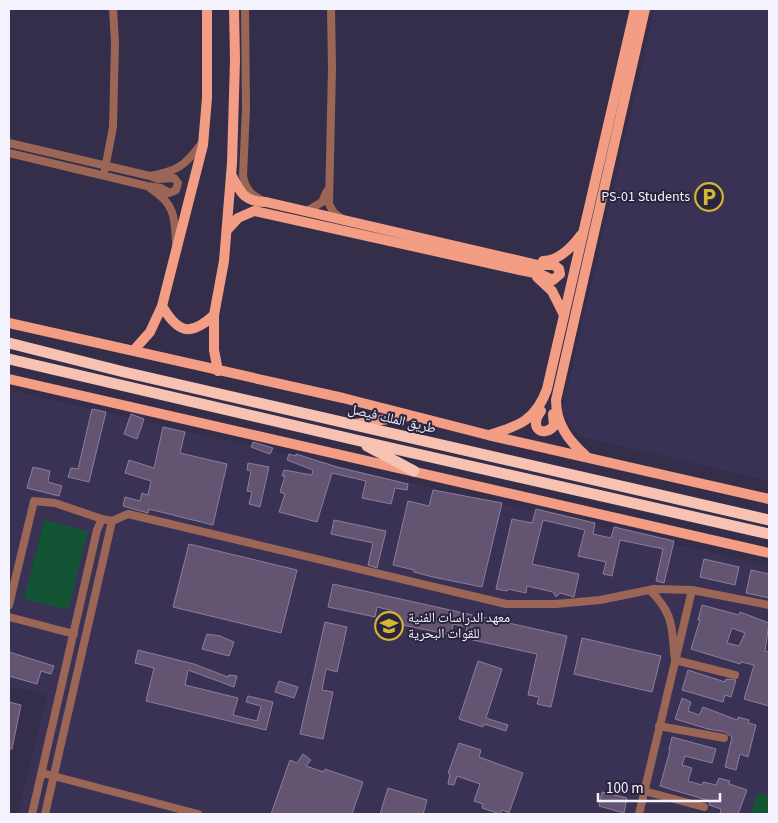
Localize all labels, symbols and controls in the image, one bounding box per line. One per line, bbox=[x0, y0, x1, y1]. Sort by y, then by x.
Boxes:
parking icon: PS-01 Students bbox=[694, 182, 724, 212]
place label: PS-01 Students bbox=[601, 187, 690, 207]
street label: طريق الملك فيصل bbox=[346, 399, 438, 439]
place label: معهد الدراسات الفنية للقوات البحرية bbox=[408, 608, 510, 644]
school or university icon: معهد الدراسات الفنية للقوات البحرية bbox=[374, 611, 404, 641]
scale bar bbox=[598, 770, 720, 802]
text: 100 m bbox=[606, 778, 644, 799]

